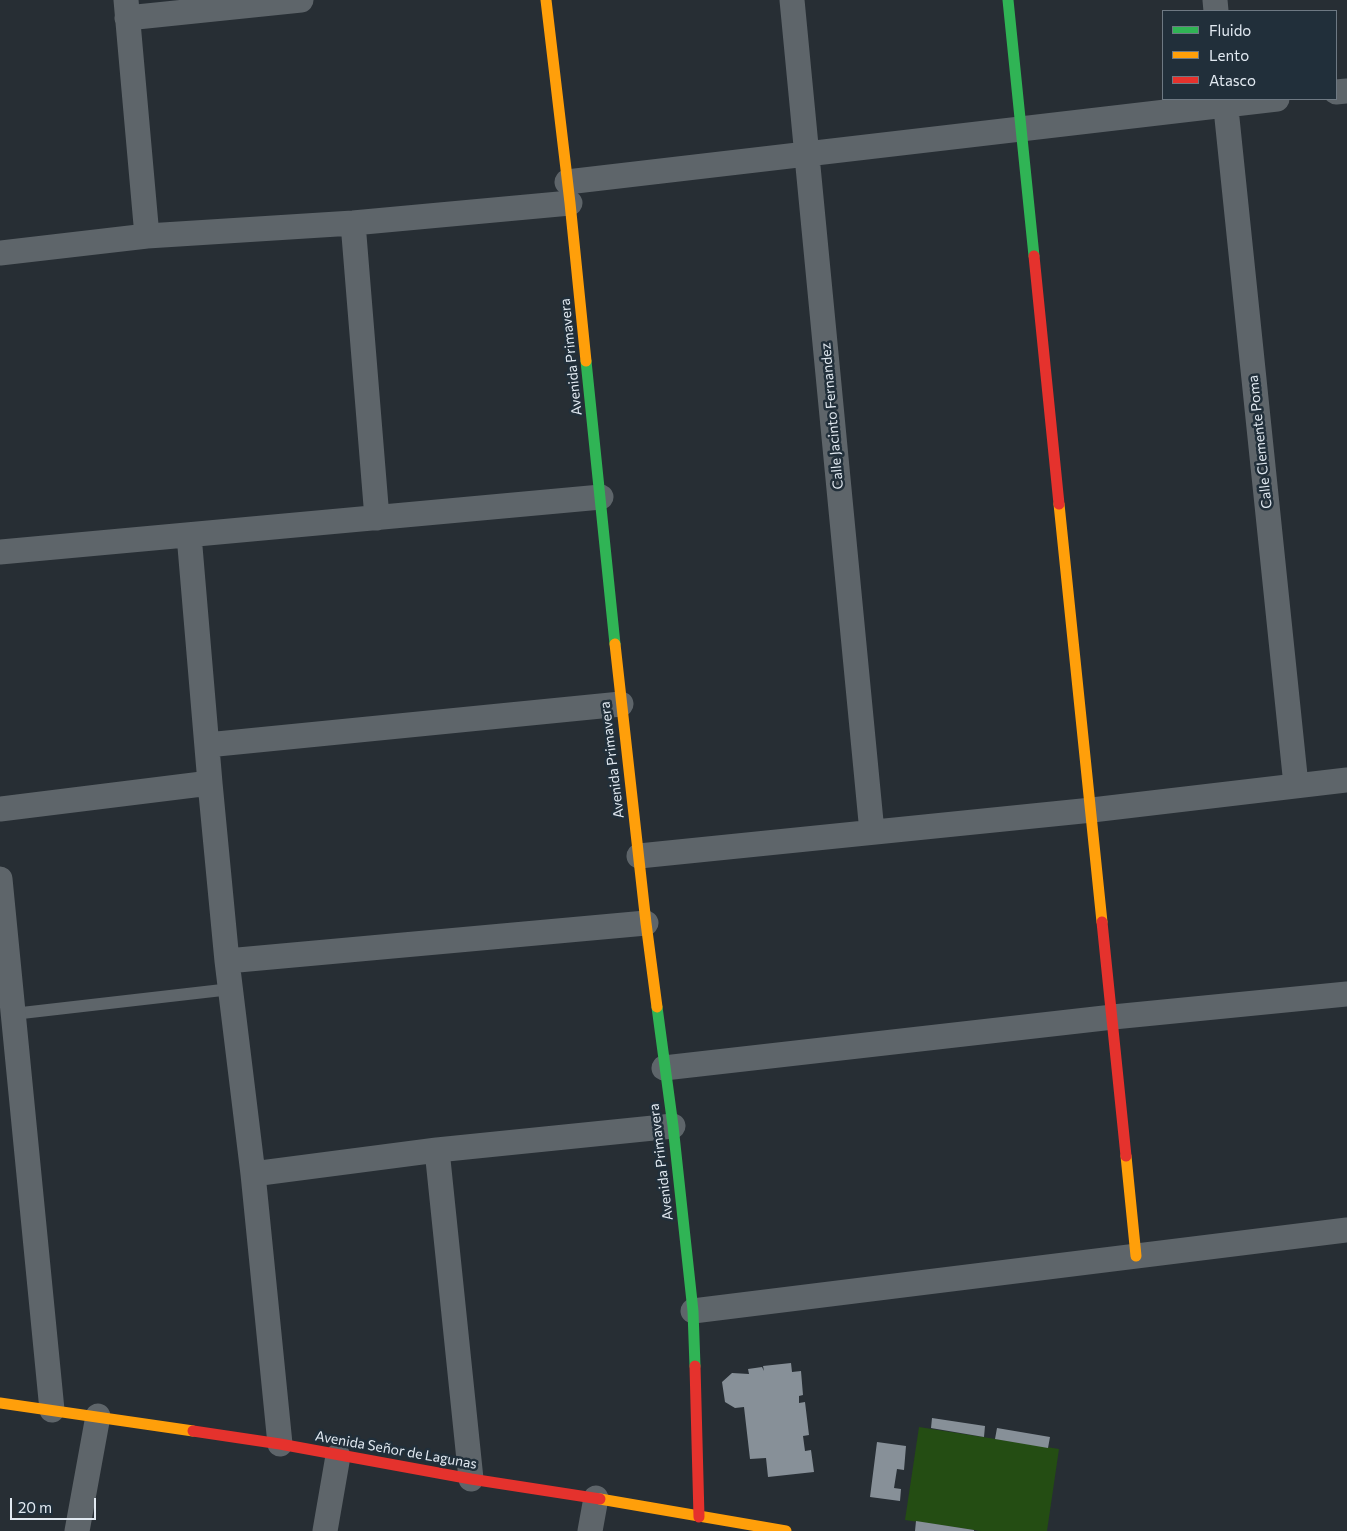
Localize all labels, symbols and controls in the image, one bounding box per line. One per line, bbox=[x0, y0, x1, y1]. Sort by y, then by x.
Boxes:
legend bbox=[1162, 10, 1337, 100]
text: Fluido bbox=[1209, 21, 1251, 39]
text: Lento bbox=[1209, 46, 1249, 64]
text: Atasco bbox=[1209, 71, 1256, 89]
street label: Avenida Primavera bbox=[556, 298, 586, 416]
street label: Calle Jacinto Fernandez bbox=[817, 342, 847, 490]
street label: Calle Clemente Poma bbox=[1245, 374, 1275, 510]
street label: Avenida Primavera bbox=[596, 701, 628, 819]
street label: Avenida Primavera bbox=[645, 1103, 677, 1221]
street label: Avenida Señor de Lagunas bbox=[314, 1427, 478, 1473]
scale bar bbox=[12, 1488, 99, 1520]
text: 20 m bbox=[18, 1498, 52, 1516]

